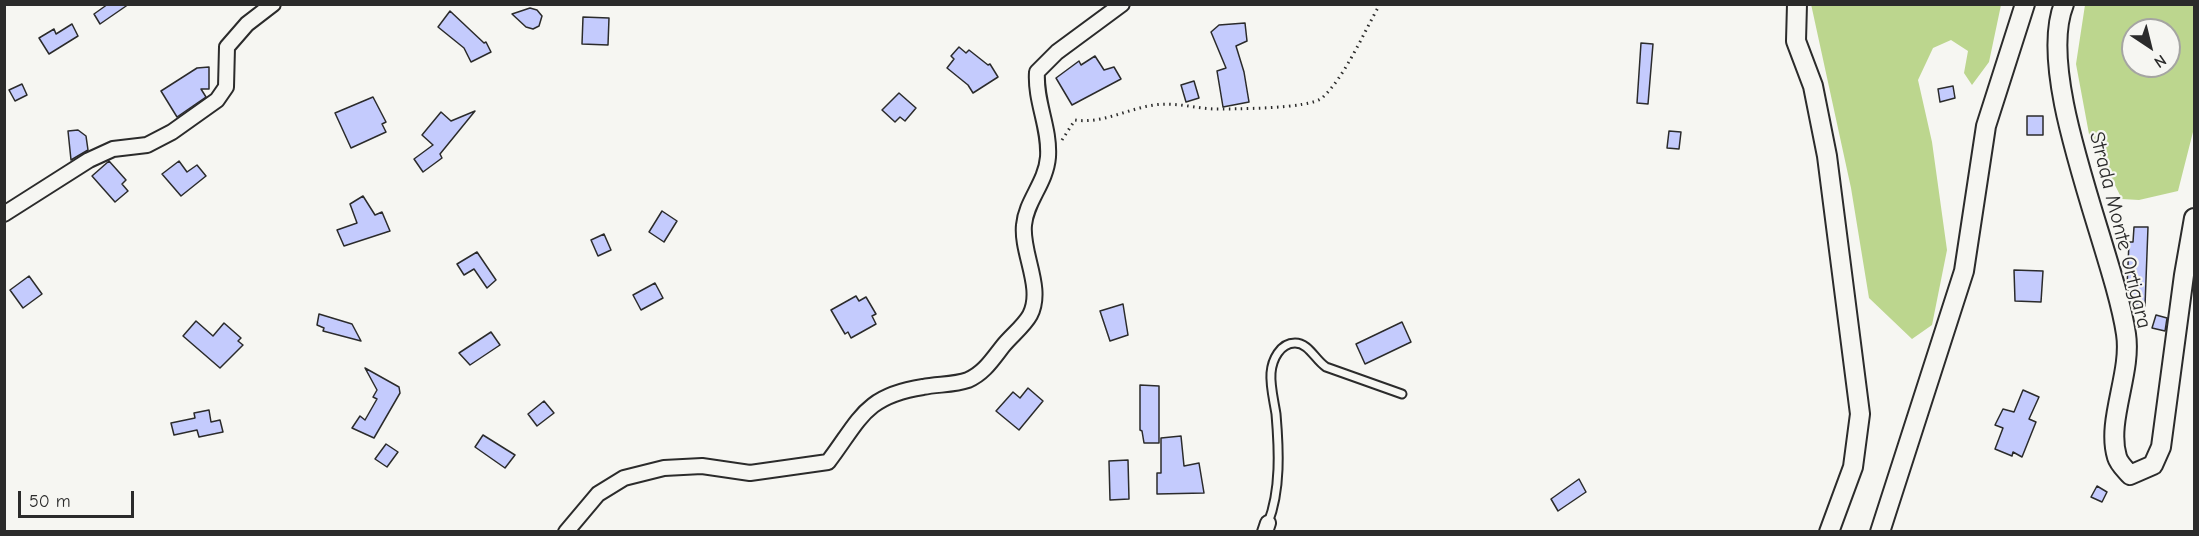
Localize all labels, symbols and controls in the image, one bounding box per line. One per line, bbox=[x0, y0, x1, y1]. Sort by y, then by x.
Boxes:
north arrow bbox=[2121, 18, 2181, 78]
text: N bbox=[2151, 51, 2170, 71]
street label: Strada Monte Ortigara bbox=[2083, 129, 2157, 331]
scale bar bbox=[21, 479, 136, 517]
text: 50 m bbox=[29, 491, 71, 512]

